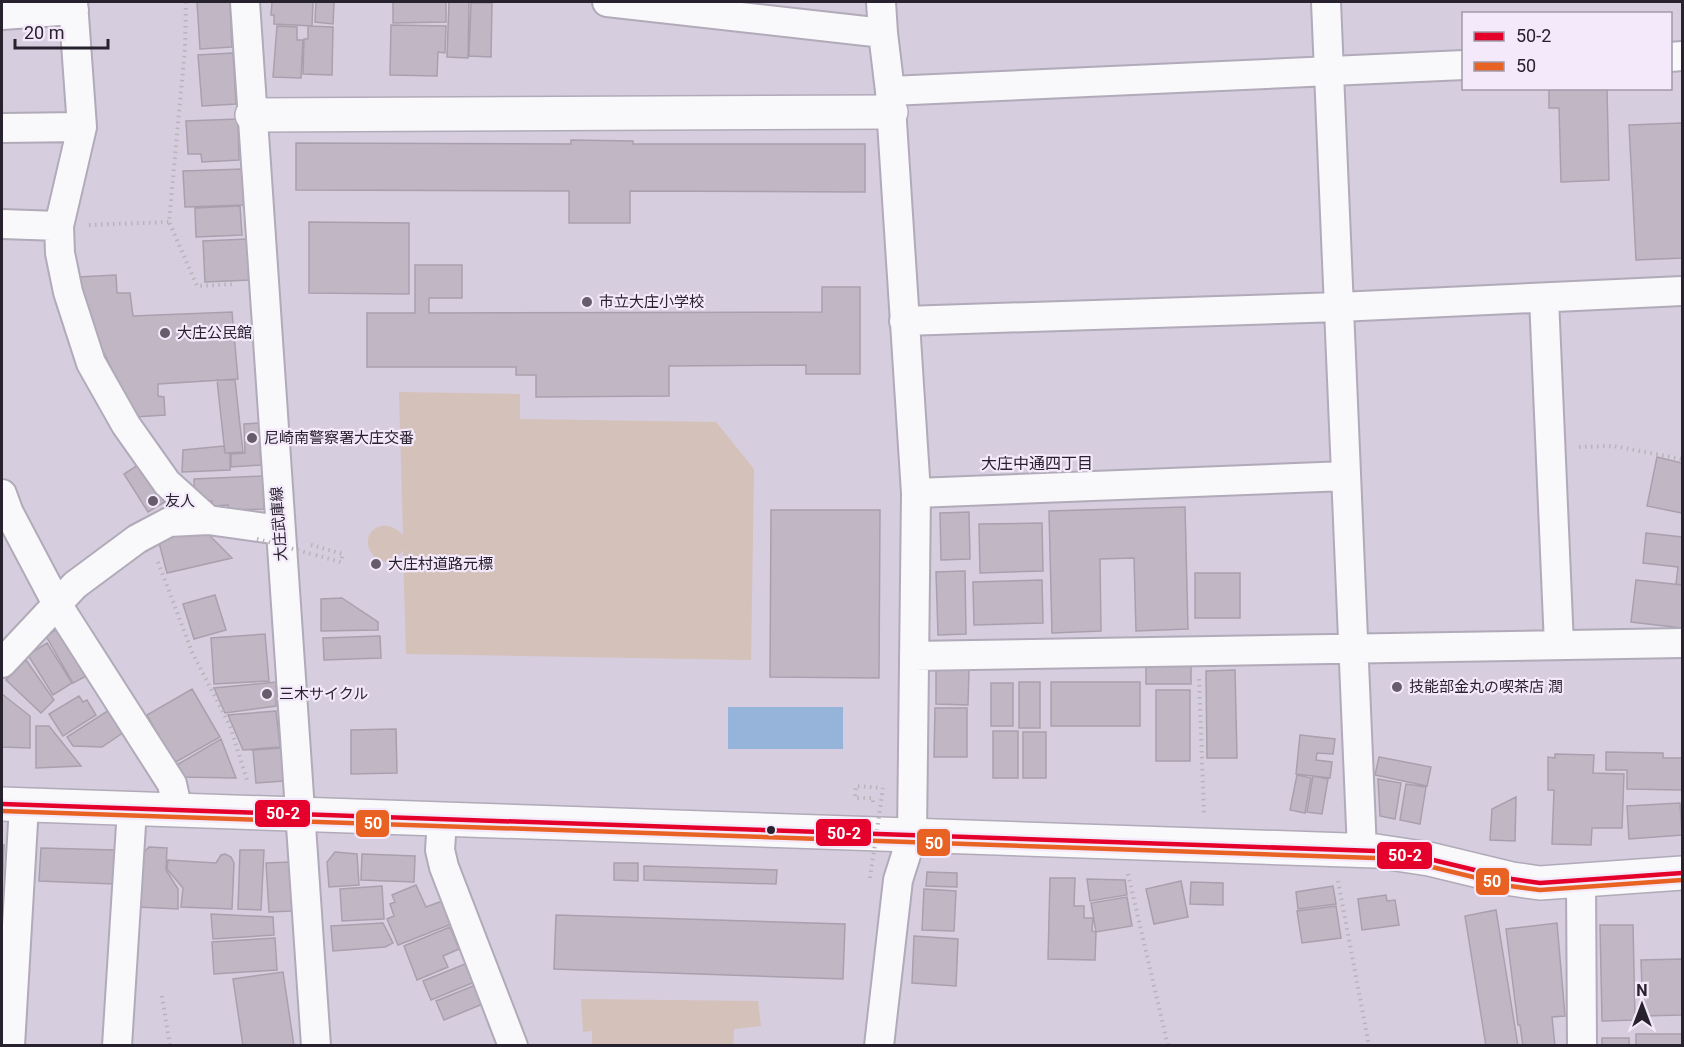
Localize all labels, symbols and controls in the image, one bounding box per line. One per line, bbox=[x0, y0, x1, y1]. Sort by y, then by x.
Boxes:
scale bar bbox=[15, 12, 108, 50]
legend bbox=[1462, 12, 1672, 90]
text: 20 m bbox=[24, 22, 64, 43]
text: 50-2 bbox=[1516, 25, 1551, 46]
text: 50 bbox=[1516, 55, 1536, 76]
place label: 市立大庄小学校 bbox=[599, 293, 704, 311]
marker: 市立大庄小学校 bbox=[580, 295, 594, 309]
place label: 大庄公民館 bbox=[177, 324, 252, 342]
marker: 大庄公民館 bbox=[158, 326, 172, 340]
place label: 尼崎南警察署大庄交番 bbox=[264, 429, 414, 447]
marker: 尼崎南警察署大庄交番 bbox=[245, 431, 259, 445]
district label: 大庄中通四丁目 bbox=[981, 454, 1093, 473]
street label: 大庄武庫線 bbox=[267, 486, 291, 562]
place label: 友人 bbox=[165, 492, 195, 510]
marker: 友人 bbox=[146, 494, 160, 508]
place label: 大庄村道路元標 bbox=[388, 555, 493, 573]
marker: 大庄村道路元標 bbox=[369, 557, 383, 571]
place label: 技能部金丸の喫茶店 潤 bbox=[1409, 678, 1563, 696]
marker: 技能部金丸の喫茶店 潤 bbox=[1390, 680, 1404, 694]
place label: 三木サイクル bbox=[279, 685, 368, 703]
marker: 三木サイクル bbox=[260, 687, 274, 701]
line badge: 50-2 bbox=[254, 799, 311, 828]
text: 50-2 bbox=[266, 804, 300, 823]
line badge: 50 bbox=[355, 809, 390, 838]
text: 50 bbox=[364, 814, 382, 833]
line badge: 50-2 bbox=[815, 818, 872, 847]
unlabelled marker bbox=[765, 824, 777, 836]
text: 50-2 bbox=[827, 824, 861, 843]
line badge: 50 bbox=[916, 828, 951, 857]
text: 50 bbox=[925, 834, 943, 853]
line badge: 50-2 bbox=[1376, 841, 1433, 870]
text: 50-2 bbox=[1388, 846, 1422, 865]
line badge: 50 bbox=[1475, 867, 1510, 896]
text: 50 bbox=[1483, 872, 1501, 891]
north arrow bbox=[1612, 975, 1672, 1035]
text: N bbox=[1636, 981, 1648, 1000]

